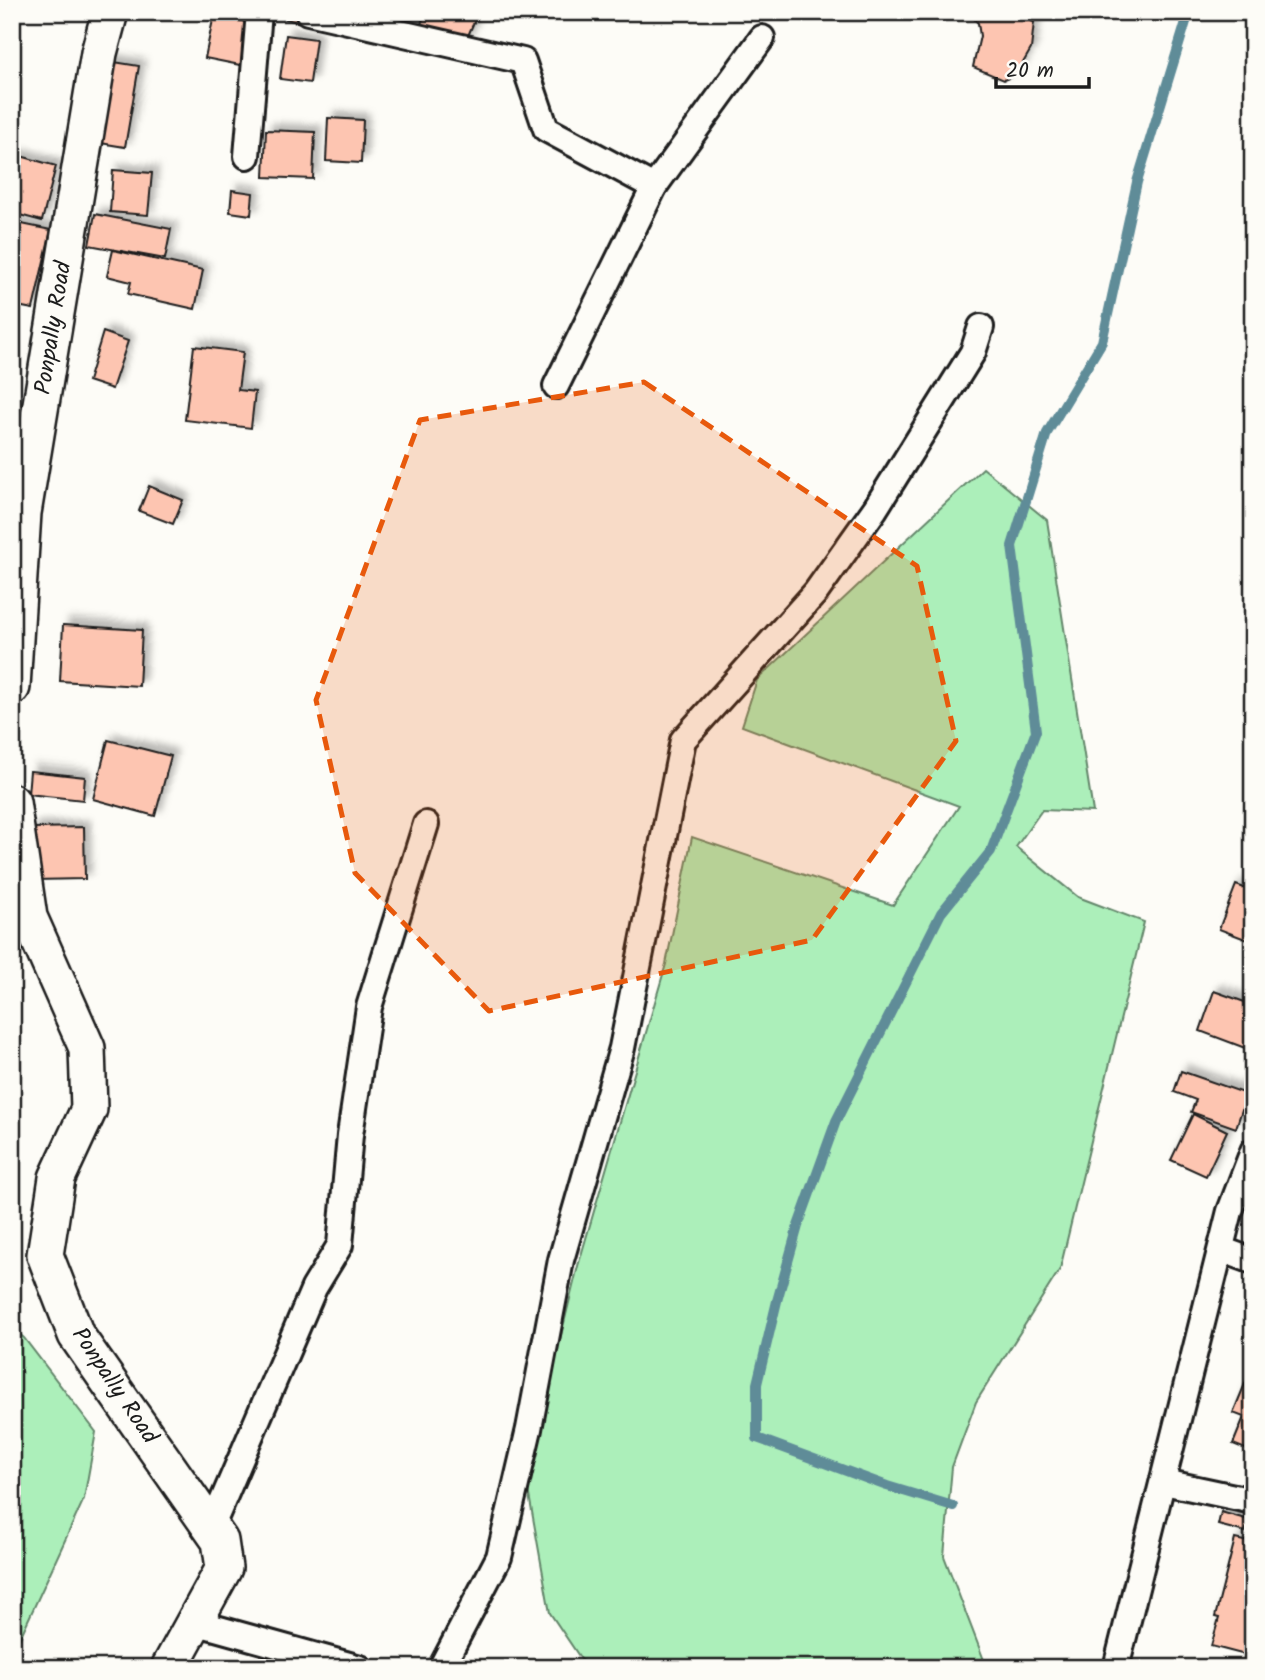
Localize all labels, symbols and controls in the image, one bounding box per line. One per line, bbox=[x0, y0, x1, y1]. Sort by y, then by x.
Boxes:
scale bar bbox=[996, 46, 1088, 90]
text: 20 m bbox=[1006, 55, 1054, 88]
street label: Ponpally Road bbox=[26, 258, 82, 397]
street label: Ponpally Road bbox=[62, 1320, 167, 1452]

